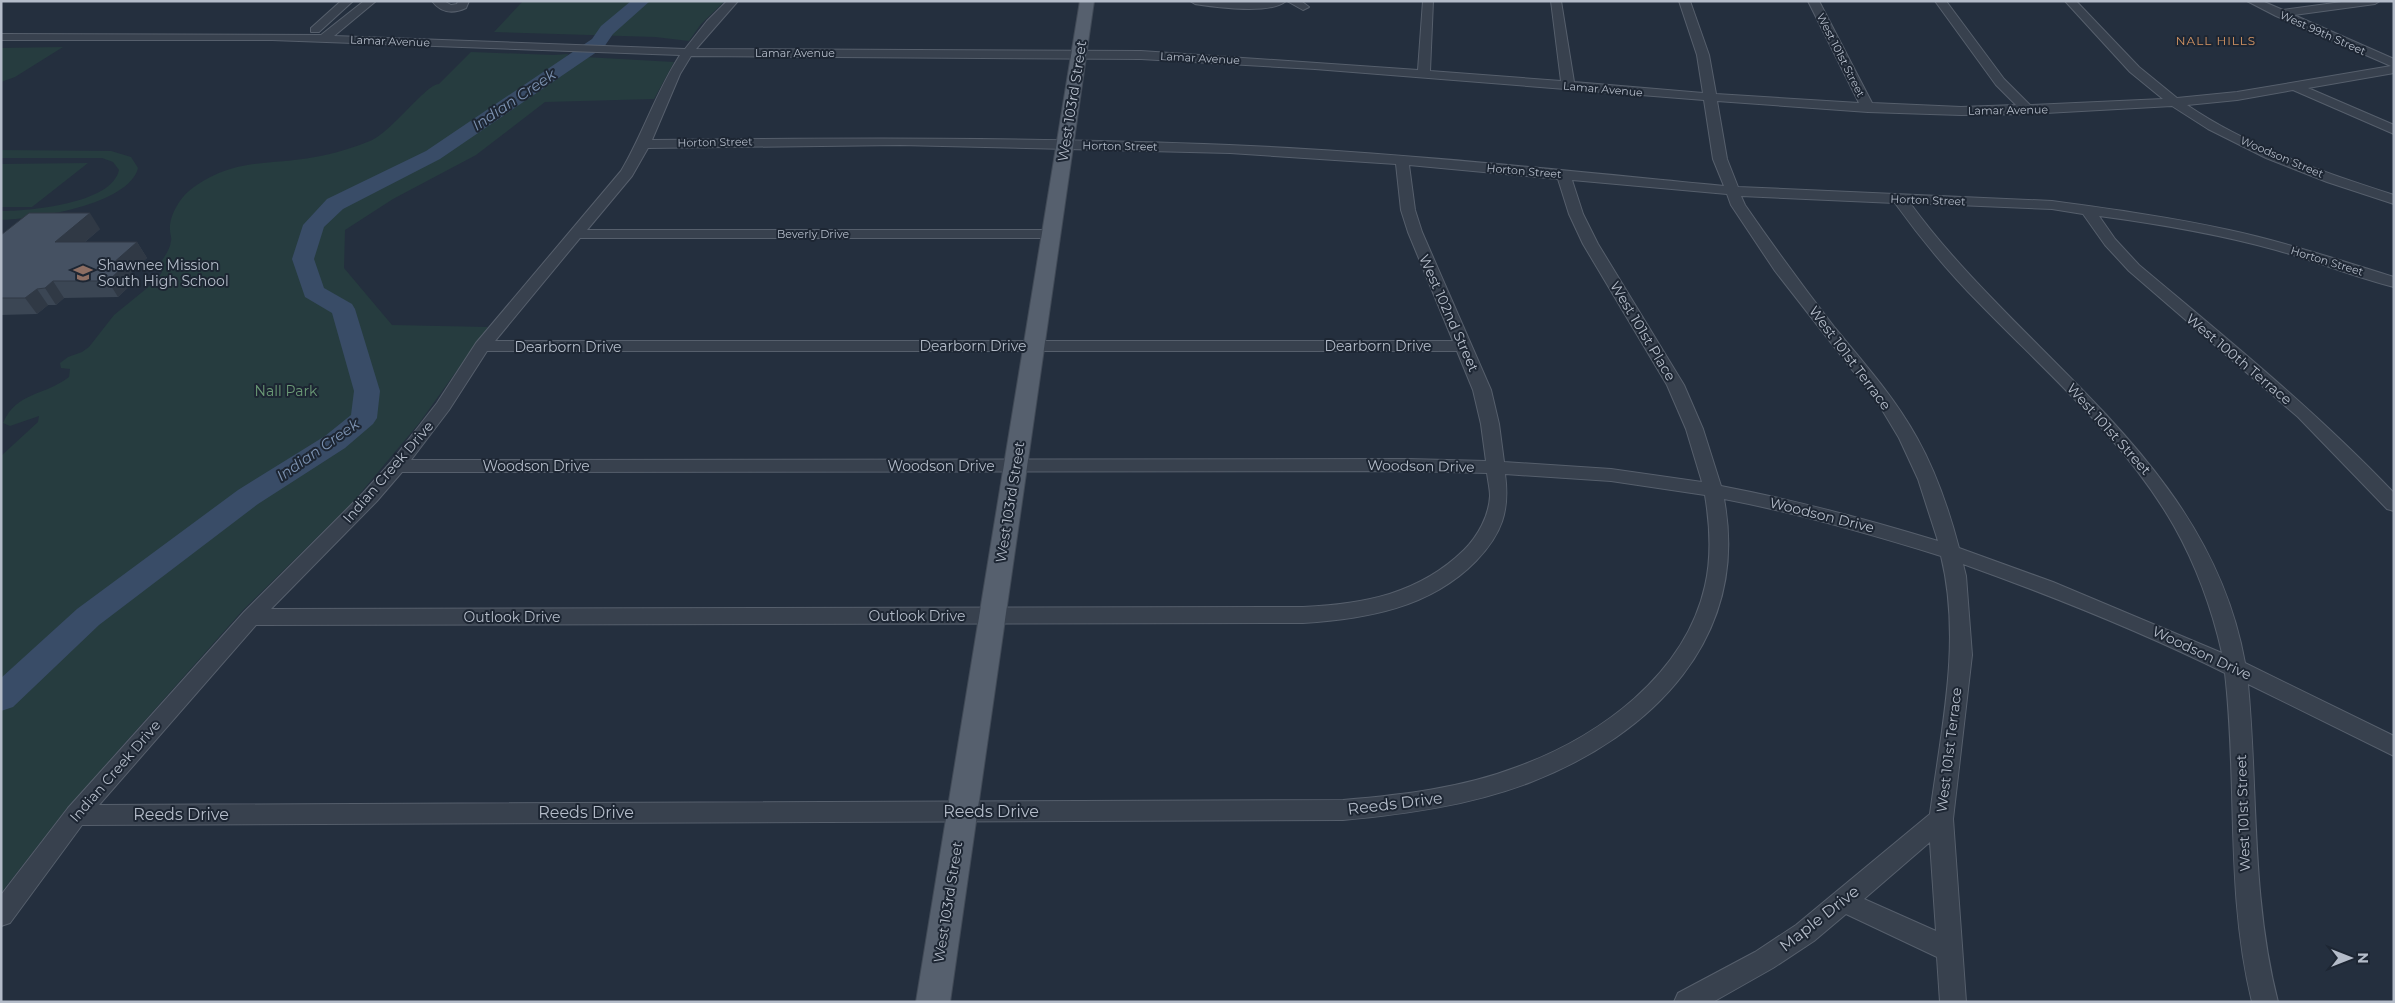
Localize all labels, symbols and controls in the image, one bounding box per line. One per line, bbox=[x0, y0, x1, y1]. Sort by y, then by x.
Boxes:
street label: West 99th Street bbox=[2278, 8, 2369, 58]
street label: West 101st Street bbox=[1814, 11, 1868, 100]
street label: Lamar Avenue bbox=[350, 33, 431, 49]
district label: NALL HILLS bbox=[2176, 33, 2256, 48]
street label: West 103rd Street bbox=[1054, 39, 1091, 163]
street label: Lamar Avenue bbox=[755, 46, 835, 60]
street label: Lamar Avenue bbox=[1160, 49, 1241, 67]
water label: Indian Creek bbox=[468, 64, 560, 135]
street label: Lamar Avenue bbox=[1563, 79, 1644, 99]
street label: Lamar Avenue bbox=[1968, 102, 2048, 118]
street label: Woodson Street bbox=[2238, 133, 2326, 181]
street label: Horton Street bbox=[677, 134, 753, 150]
street label: Horton Street bbox=[1082, 138, 1158, 154]
street label: Horton Street bbox=[1486, 161, 1563, 181]
street label: Horton Street bbox=[1890, 192, 1966, 208]
street label: Beverly Drive bbox=[777, 227, 849, 241]
street label: Horton Street bbox=[2289, 243, 2365, 279]
street label: West 102nd Street bbox=[1415, 251, 1483, 375]
place label: Shawnee Mission South High School bbox=[98, 256, 229, 290]
school or university icon: Shawnee Mission South High School bbox=[72, 262, 94, 284]
street label: West 101st Place bbox=[1606, 278, 1680, 384]
street label: West 101st Terrace bbox=[1805, 302, 1895, 414]
street label: West 100th Terrace bbox=[2182, 309, 2296, 409]
street label: Dearborn Drive bbox=[919, 337, 1027, 355]
street label: Dearborn Drive bbox=[1324, 337, 1432, 355]
street label: Dearborn Drive bbox=[514, 338, 622, 356]
street label: West 101st Street bbox=[2063, 379, 2155, 479]
park label: Nall Park bbox=[255, 382, 318, 400]
water label: Indian Creek bbox=[273, 413, 364, 485]
street label: Indian Creek Drive bbox=[339, 417, 437, 527]
street label: West 103rd Street bbox=[992, 440, 1029, 564]
street label: Woodson Drive bbox=[1367, 456, 1475, 476]
street label: Woodson Drive bbox=[482, 457, 590, 475]
street label: Woodson Drive bbox=[887, 457, 995, 475]
street label: Woodson Drive bbox=[1768, 493, 1876, 537]
street label: Outlook Drive bbox=[869, 607, 965, 625]
street label: Outlook Drive bbox=[464, 608, 560, 626]
street label: Woodson Drive bbox=[2150, 622, 2254, 684]
street label: West 101st Terrace bbox=[1932, 687, 1966, 813]
street label: Indian Creek Drive bbox=[66, 716, 164, 826]
street label: West 101st Street bbox=[2232, 754, 2254, 872]
street label: Reeds Drive bbox=[1346, 788, 1444, 819]
street label: Reeds Drive bbox=[943, 802, 1039, 821]
street label: Reeds Drive bbox=[538, 803, 634, 822]
street label: Reeds Drive bbox=[133, 805, 229, 824]
street label: West 103rd Street bbox=[930, 840, 967, 964]
street label: Maple Drive bbox=[1776, 881, 1863, 955]
north arrow bbox=[2325, 933, 2375, 983]
text: N bbox=[2354, 952, 2372, 964]

